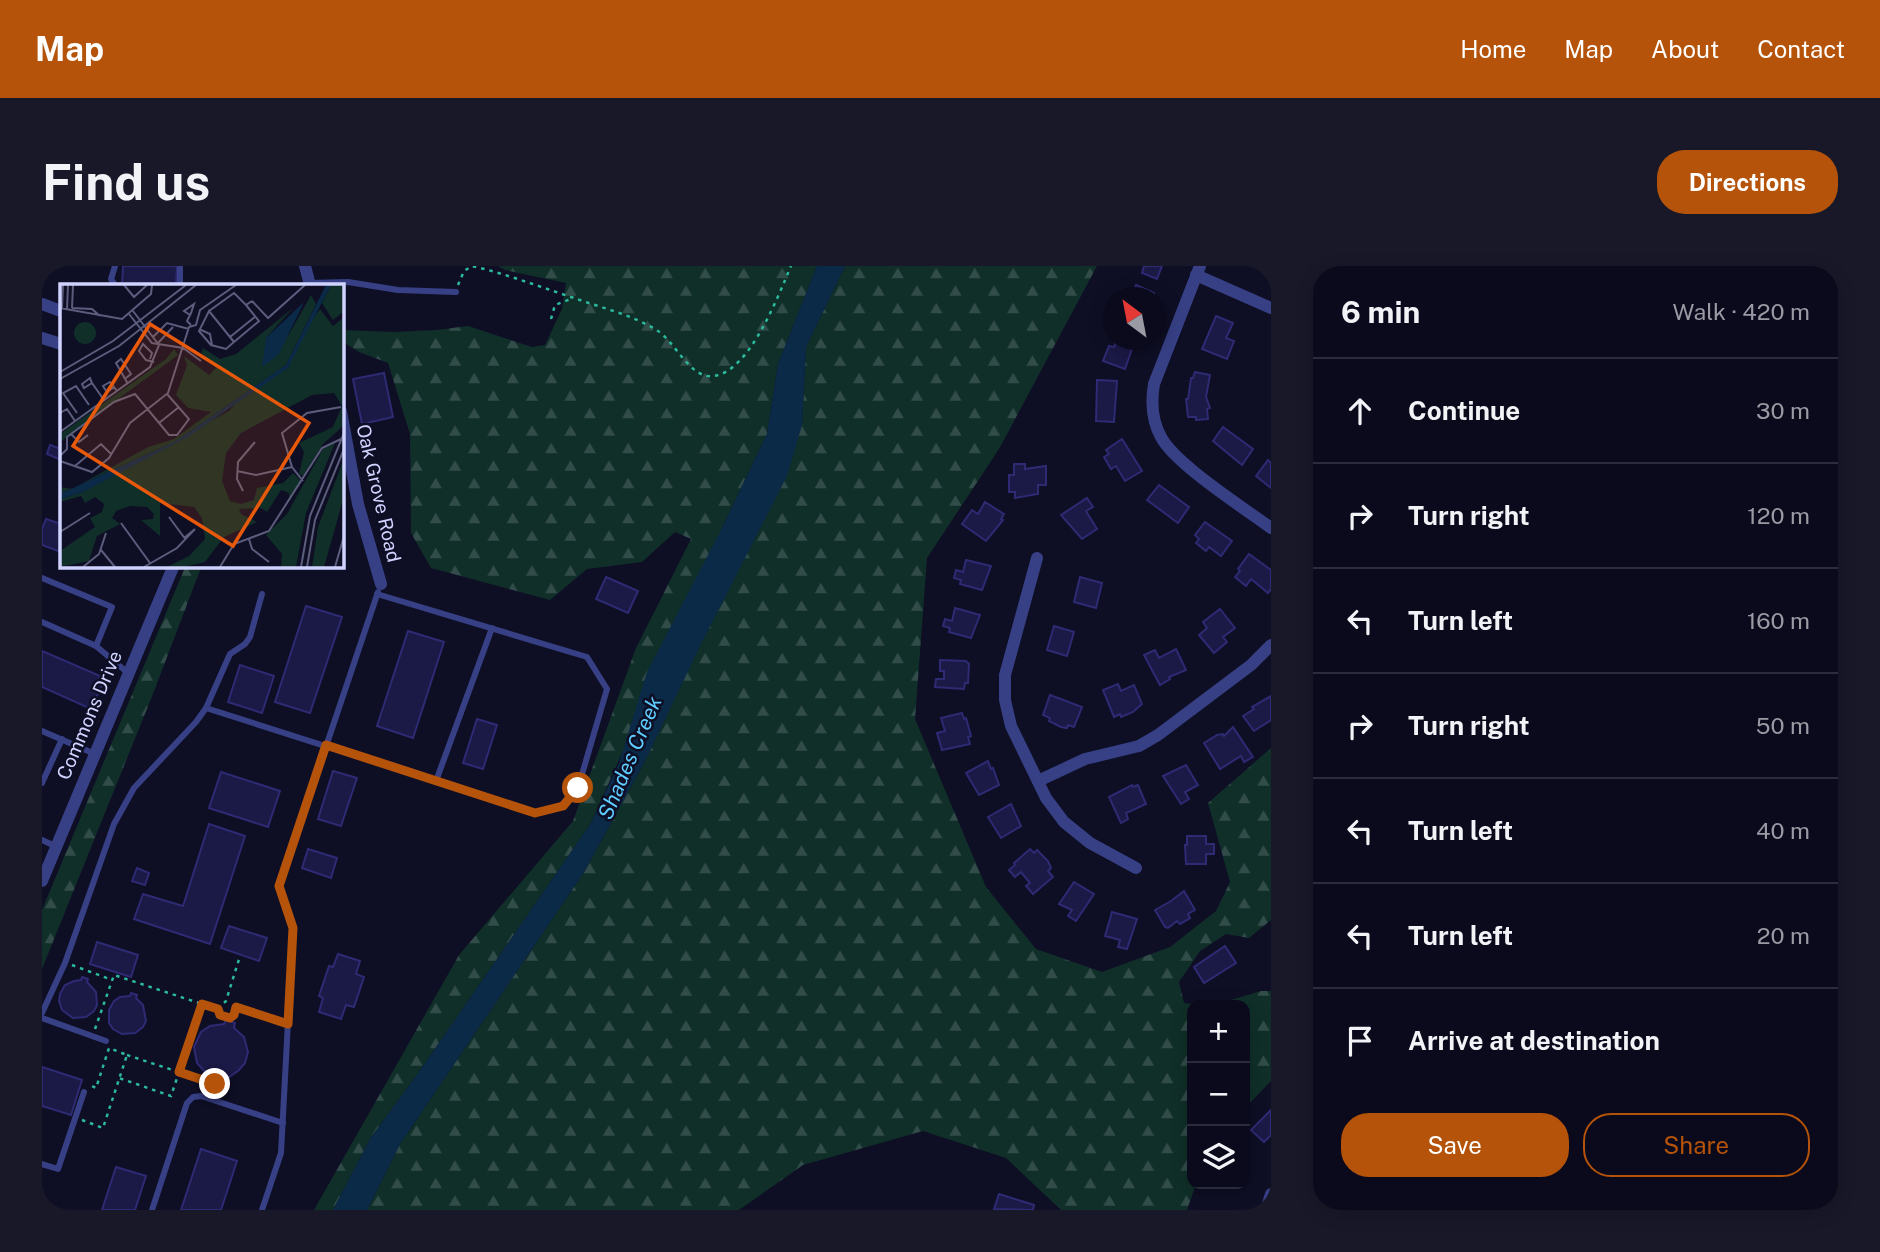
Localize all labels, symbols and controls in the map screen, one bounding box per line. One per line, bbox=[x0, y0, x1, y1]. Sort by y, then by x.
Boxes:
text: Map bbox=[35, 30, 104, 68]
text: Home bbox=[1460, 35, 1526, 63]
text: Map bbox=[1564, 35, 1613, 63]
text: About bbox=[1651, 35, 1719, 63]
text: Contact bbox=[1757, 35, 1845, 63]
button: Directions bbox=[1657, 150, 1838, 214]
text: Find us bbox=[42, 153, 210, 211]
inset map bbox=[60, 284, 343, 567]
north arrow bbox=[1103, 287, 1166, 350]
text: 6 min bbox=[1341, 294, 1420, 330]
text: Walk · 420 m bbox=[1673, 298, 1810, 325]
icon: ahead bbox=[1341, 392, 1379, 430]
text: Continue bbox=[1408, 395, 1520, 426]
text: 30 m bbox=[1756, 397, 1810, 424]
street label: Oak Grove Road bbox=[352, 422, 406, 564]
icon: right bbox=[1341, 497, 1379, 535]
text: Turn right bbox=[1408, 500, 1530, 531]
text: 120 m bbox=[1747, 502, 1810, 529]
icon: left bbox=[1341, 602, 1379, 640]
text: Turn left bbox=[1408, 605, 1513, 636]
text: 160 m bbox=[1747, 607, 1810, 634]
street label: Commons Drive bbox=[52, 647, 126, 783]
water label: Shades Creek bbox=[592, 692, 667, 823]
icon: right bbox=[1341, 707, 1379, 745]
text: Turn right bbox=[1408, 710, 1530, 741]
text: 50 m bbox=[1756, 712, 1810, 739]
route start bbox=[562, 772, 593, 803]
icon: left bbox=[1341, 812, 1379, 850]
text: Turn left bbox=[1408, 815, 1513, 846]
text: 40 m bbox=[1756, 817, 1810, 844]
icon: left bbox=[1341, 917, 1379, 955]
text: Turn left bbox=[1408, 920, 1513, 951]
text: 20 m bbox=[1757, 922, 1810, 949]
map controls bbox=[1187, 1000, 1250, 1189]
button: + bbox=[1187, 1000, 1250, 1063]
icon: arrive bbox=[1341, 1022, 1379, 1060]
text: Arrive at destination bbox=[1408, 1025, 1660, 1056]
button: − bbox=[1187, 1063, 1250, 1126]
route end bbox=[199, 1068, 230, 1099]
button: Save bbox=[1341, 1113, 1569, 1177]
button: Share bbox=[1583, 1113, 1810, 1177]
button: layers bbox=[1187, 1126, 1250, 1189]

